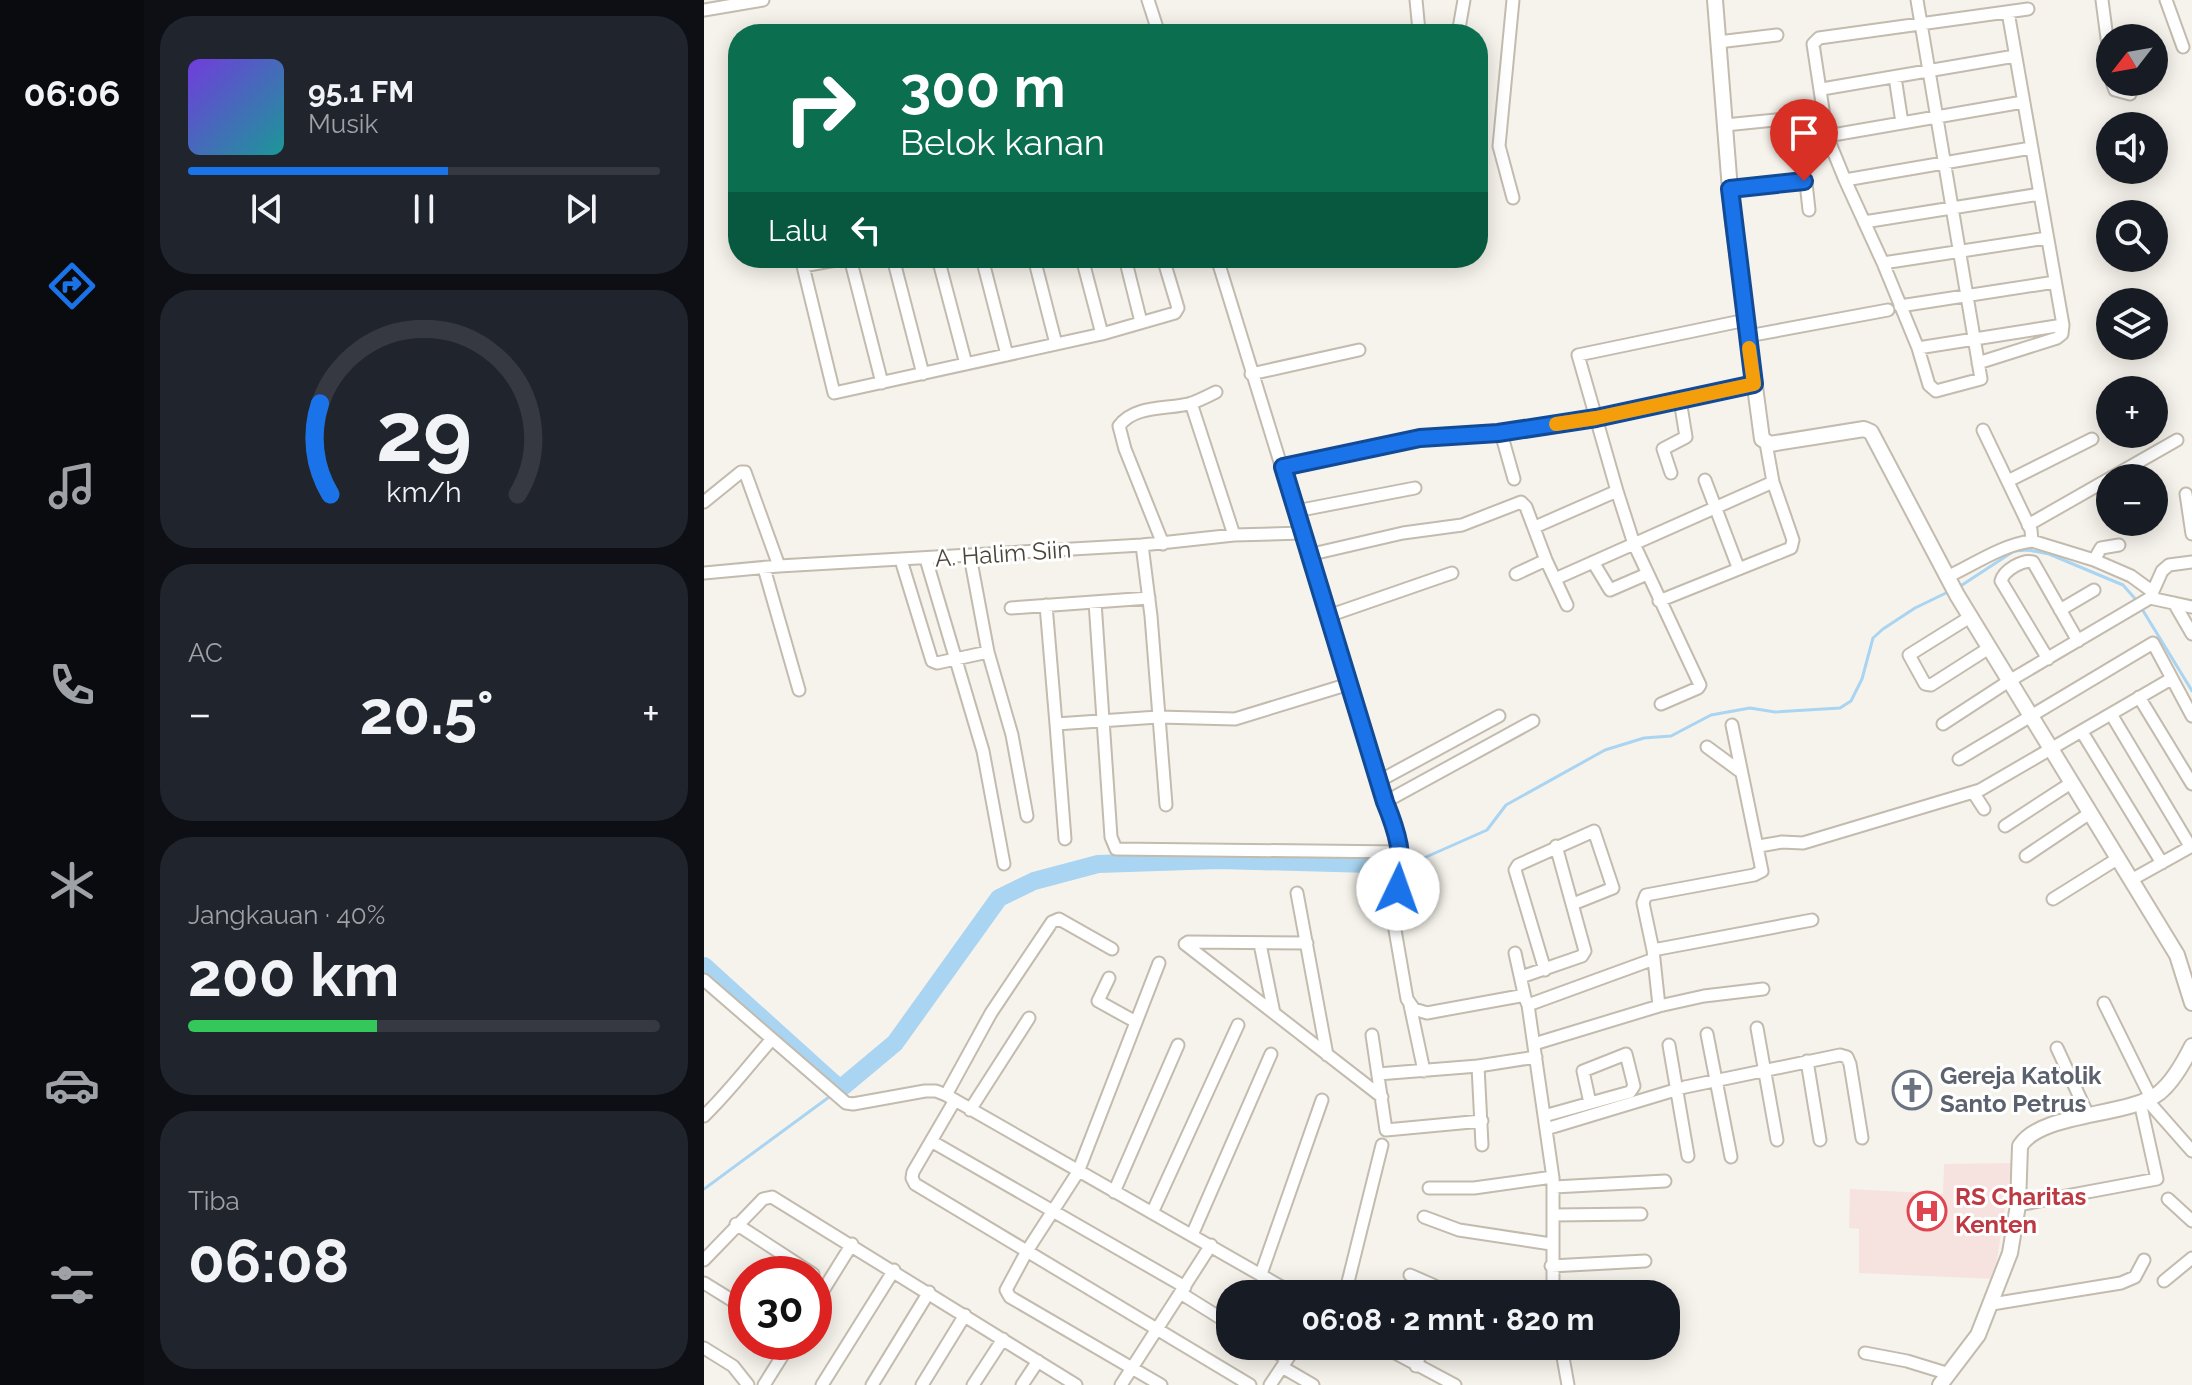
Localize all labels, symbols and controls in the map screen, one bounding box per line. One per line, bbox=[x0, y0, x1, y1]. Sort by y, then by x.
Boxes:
north arrow bbox=[2096, 24, 2168, 96]
map controls bbox=[2096, 24, 2168, 536]
text: 300 m bbox=[900, 54, 1066, 120]
icon: right bbox=[768, 56, 872, 160]
text: 06:06 bbox=[24, 72, 120, 114]
text: 95.1 FM bbox=[308, 74, 414, 109]
pin bbox=[1770, 99, 1838, 181]
text: Musik bbox=[308, 109, 378, 139]
icon: arrive bbox=[1782, 111, 1826, 155]
button: sound bbox=[2096, 112, 2168, 184]
text: Belok kanan bbox=[900, 121, 1105, 163]
icon: previous bbox=[245, 187, 289, 231]
icon: pause bbox=[402, 187, 446, 231]
icon: next bbox=[559, 187, 603, 231]
button: search bbox=[2096, 200, 2168, 272]
icon: left bbox=[844, 208, 888, 252]
text: Lalu bbox=[768, 213, 828, 248]
icon: directions bbox=[44, 258, 100, 314]
button: layers bbox=[2096, 288, 2168, 360]
button: + bbox=[2096, 376, 2168, 448]
text: 29 bbox=[376, 382, 472, 479]
icon: music bbox=[44, 458, 100, 514]
button: − bbox=[2096, 464, 2168, 536]
text: km/h bbox=[386, 475, 462, 509]
street label: A. Halim Siin bbox=[934, 534, 1072, 573]
text: AC bbox=[188, 638, 223, 668]
icon: phone bbox=[44, 657, 100, 713]
text: 20.5° bbox=[359, 678, 494, 748]
text: − bbox=[188, 688, 212, 739]
text: + bbox=[642, 688, 660, 739]
position arrow bbox=[1356, 847, 1440, 931]
icon: climate bbox=[44, 857, 100, 913]
text: Jangkauan · 40% bbox=[188, 900, 385, 930]
text: 200 km bbox=[188, 940, 399, 1010]
icon: car bbox=[44, 1057, 100, 1113]
place label: Gereja Katolik Santo Petrus bbox=[1940, 1061, 2102, 1118]
church icon: Gereja Katolik Santo Petrus bbox=[1891, 1069, 1933, 1111]
place label: RS Charitas Kenten bbox=[1955, 1182, 2087, 1239]
text: Tiba bbox=[188, 1186, 240, 1216]
hospital icon: RS Charitas Kenten bbox=[1906, 1190, 1948, 1232]
text: 06:08 bbox=[188, 1226, 349, 1296]
speed limit sign: 30 bbox=[728, 1256, 832, 1360]
icon: filters bbox=[44, 1257, 100, 1313]
text: 06:08 · 2 mnt · 820 m bbox=[1301, 1302, 1595, 1337]

